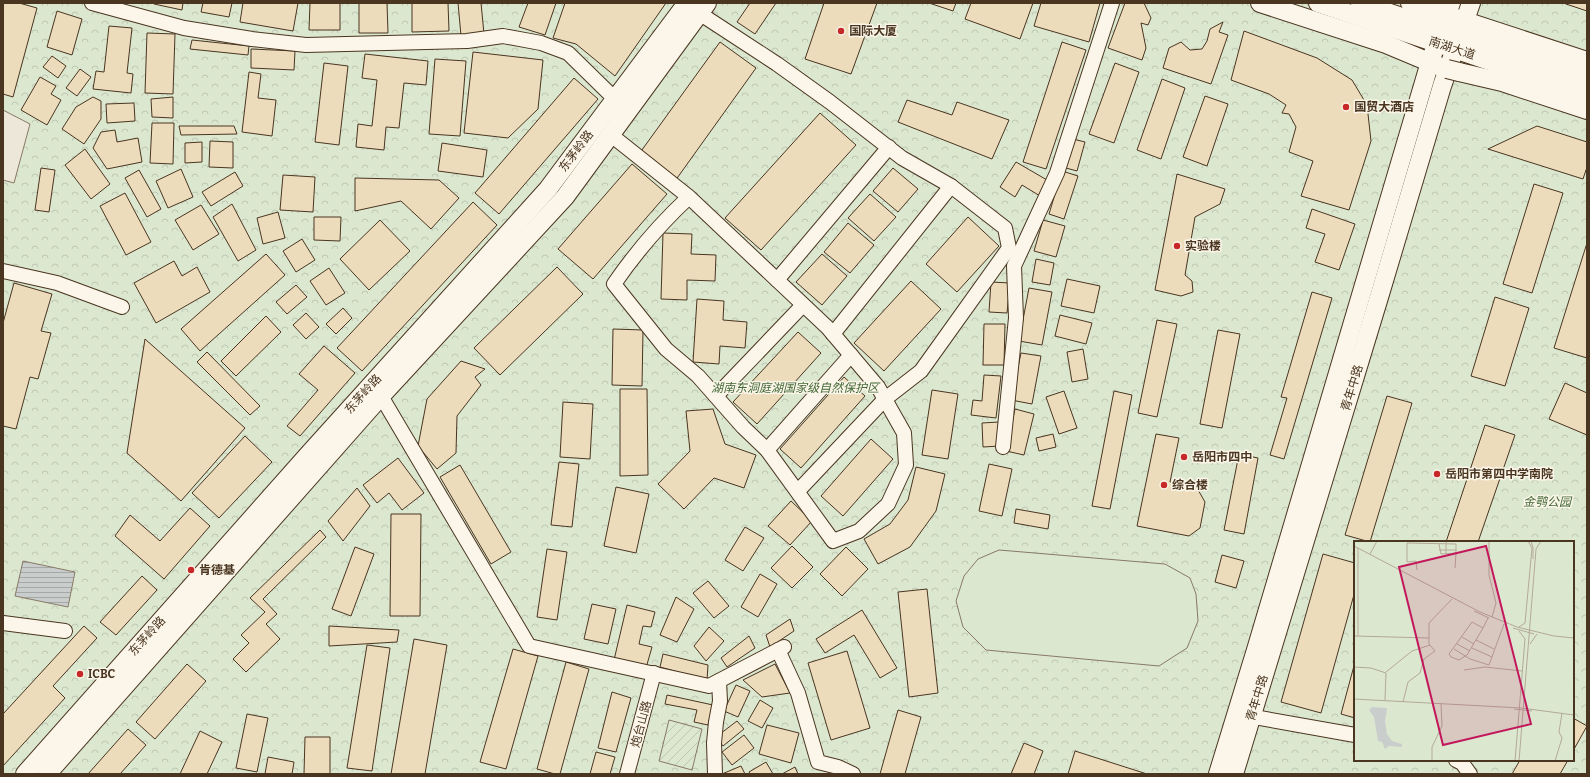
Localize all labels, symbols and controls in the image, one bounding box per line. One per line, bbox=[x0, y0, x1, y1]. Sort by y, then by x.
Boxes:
place label: 国际大厦 bbox=[849, 24, 897, 38]
marker: 国际大厦 bbox=[836, 26, 846, 36]
street label: 南湖大道 bbox=[1427, 34, 1477, 62]
place label: 国贸大酒店 bbox=[1354, 100, 1414, 114]
marker: 国贸大酒店 bbox=[1341, 102, 1351, 112]
street label: 东茅岭路 bbox=[556, 128, 596, 174]
place label: 实验楼 bbox=[1185, 239, 1221, 253]
marker: 实验楼 bbox=[1172, 241, 1182, 251]
street label: 青年中路 bbox=[1338, 363, 1366, 413]
street label: 东茅岭路 bbox=[342, 371, 384, 417]
park label: 湖南东洞庭湖国家级自然保护区 bbox=[711, 381, 881, 395]
place label: 岳阳市四中 bbox=[1192, 450, 1252, 464]
marker: 岳阳市四中 bbox=[1179, 452, 1189, 462]
place label: 岳阳市第四中学南院 bbox=[1445, 467, 1553, 481]
marker: 岳阳市第四中学南院 bbox=[1432, 469, 1442, 479]
place label: 综合楼 bbox=[1172, 478, 1208, 492]
marker: 综合楼 bbox=[1159, 480, 1169, 490]
park label: 金鹗公园 bbox=[1523, 495, 1573, 509]
inset map bbox=[1354, 541, 1574, 761]
place label: 肯德基 bbox=[199, 563, 235, 577]
marker: 肯德基 bbox=[186, 565, 196, 575]
street label: 东茅岭路 bbox=[126, 613, 168, 659]
place label: ICBC bbox=[88, 667, 116, 681]
marker: ICBC bbox=[75, 669, 85, 679]
street label: 青年中路 bbox=[1243, 673, 1271, 723]
street label: 炮台山路 bbox=[628, 699, 654, 749]

